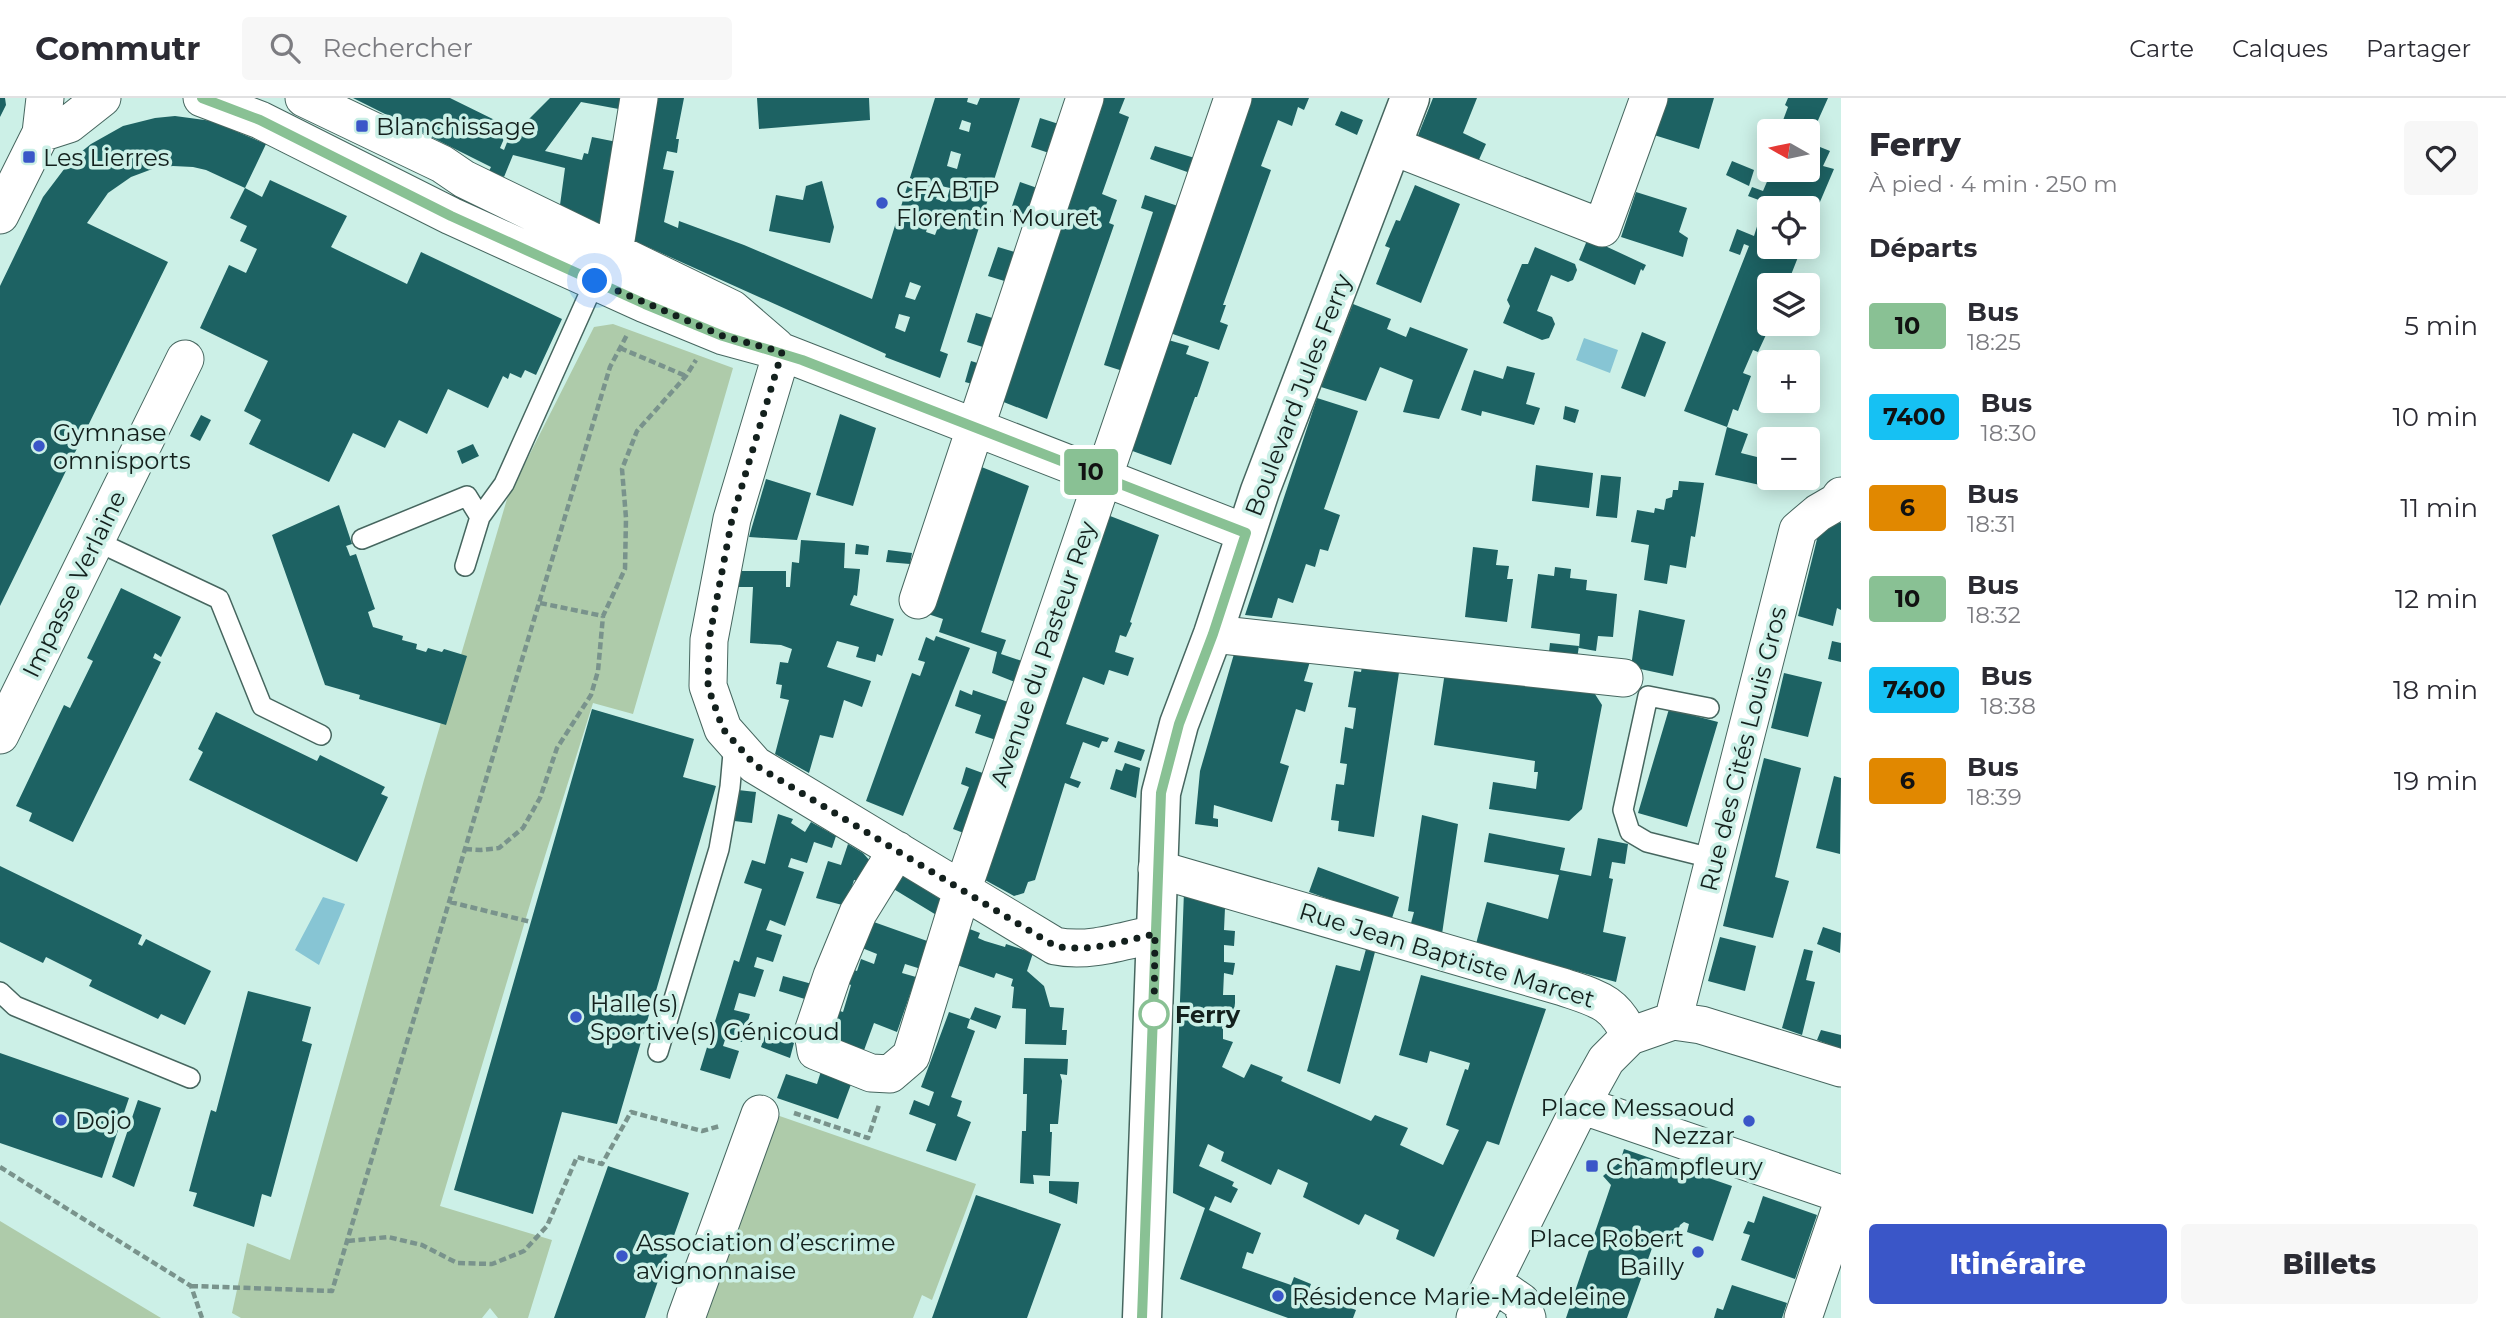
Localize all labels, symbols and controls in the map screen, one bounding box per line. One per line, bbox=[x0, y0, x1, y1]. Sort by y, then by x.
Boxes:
search box bbox=[242, 17, 732, 80]
text: Commutr bbox=[35, 28, 200, 68]
icon: search bbox=[266, 29, 304, 67]
text: Rechercher bbox=[322, 32, 473, 64]
text: Carte bbox=[2129, 34, 2194, 63]
text: Calques bbox=[2232, 34, 2328, 63]
text: Partager bbox=[2366, 34, 2471, 63]
place label: Blanchissage bbox=[376, 112, 535, 141]
marker: Blanchissage bbox=[354, 118, 370, 134]
north arrow bbox=[1757, 119, 1820, 182]
map controls bbox=[1757, 119, 1820, 490]
button: heart bbox=[2404, 121, 2478, 195]
text: Ferry bbox=[1869, 124, 1961, 164]
place label: Les Lierres bbox=[43, 143, 170, 172]
marker: Les Lierres bbox=[21, 149, 37, 165]
text: À pied · 4 min · 250 m bbox=[1869, 170, 2118, 198]
place label: CFA BTP Florentin Mouret bbox=[896, 175, 1099, 232]
marker: CFA BTP Florentin Mouret bbox=[874, 195, 890, 211]
button: locate bbox=[1757, 196, 1820, 259]
text: Départs bbox=[1869, 232, 1977, 264]
your location bbox=[577, 263, 612, 298]
street label: Boulevard Jules Ferry bbox=[1238, 270, 1358, 520]
button: layers bbox=[1757, 273, 1820, 336]
text: Bus bbox=[1967, 296, 2019, 328]
text: 5 min bbox=[2404, 310, 2478, 342]
text: 10 bbox=[1895, 311, 1920, 340]
text: 18:25 bbox=[1967, 328, 2021, 356]
button: + bbox=[1757, 350, 1820, 413]
text: Bus bbox=[1980, 387, 2032, 419]
text: 10 min bbox=[2392, 401, 2478, 433]
text: 7400 bbox=[1883, 402, 1945, 431]
place label: Gymnase omnisports bbox=[53, 418, 191, 475]
text: 18:30 bbox=[1980, 419, 2037, 447]
button: − bbox=[1757, 427, 1820, 490]
marker: Gymnase omnisports bbox=[31, 438, 47, 454]
line badge: 10 bbox=[1060, 449, 1122, 495]
text: 10 bbox=[1078, 457, 1104, 486]
text: Bus bbox=[1967, 478, 2019, 510]
street label: Impasse Verlaine bbox=[16, 486, 132, 682]
text: 11 min bbox=[2400, 492, 2478, 524]
text: 6 bbox=[1900, 493, 1915, 522]
text: 18:31 bbox=[1967, 510, 2016, 538]
street label: Avenue du Pasteur Rey bbox=[984, 517, 1102, 791]
text: Bus bbox=[1967, 569, 2019, 601]
text: 12 min bbox=[2395, 583, 2478, 615]
text: 10 bbox=[1895, 584, 1920, 613]
text: 18:32 bbox=[1967, 601, 2021, 629]
street label: Rue des Cités Louis Gros bbox=[1694, 604, 1792, 894]
text: Bus bbox=[1980, 660, 2032, 692]
text: 18 min bbox=[2393, 674, 2478, 706]
text: 7400 bbox=[1883, 675, 1945, 704]
text: 18:38 bbox=[1980, 692, 2036, 720]
text: Bus bbox=[1967, 751, 2019, 783]
text: 19 min bbox=[2394, 765, 2478, 797]
text: 6 bbox=[1900, 766, 1915, 795]
text: 18:39 bbox=[1967, 783, 2022, 811]
street label: Rue Jean Baptiste Marcet bbox=[1296, 896, 1599, 1014]
place label: Halle(s) Sportive(s) Génicoud bbox=[590, 989, 840, 1046]
marker: Ferry bbox=[1139, 999, 1169, 1029]
place label: Ferry bbox=[1175, 1000, 1241, 1029]
marker: Halle(s) Sportive(s) Génicoud bbox=[568, 1009, 584, 1025]
place label: Place Messaoud Nezzar bbox=[1541, 1093, 1735, 1150]
place label: Dojo bbox=[75, 1106, 131, 1135]
marker: Dojo bbox=[53, 1112, 69, 1128]
marker: Place Messaoud Nezzar bbox=[1741, 1113, 1757, 1129]
place label: Champfleury bbox=[1606, 1152, 1763, 1181]
marker: Champfleury bbox=[1584, 1158, 1600, 1174]
place label: Place Robert Bailly bbox=[1529, 1224, 1684, 1281]
button: Itinéraire bbox=[1869, 1224, 2167, 1304]
button: Billets bbox=[2181, 1224, 2478, 1304]
place label: Association d’escrime avignonnaise bbox=[636, 1228, 896, 1285]
marker: Place Robert Bailly bbox=[1690, 1244, 1706, 1260]
marker: Association d’escrime avignonnaise bbox=[614, 1248, 630, 1264]
place label: Résidence Marie-Madeleine bbox=[1292, 1282, 1626, 1311]
marker: Résidence Marie-Madeleine bbox=[1270, 1288, 1286, 1304]

